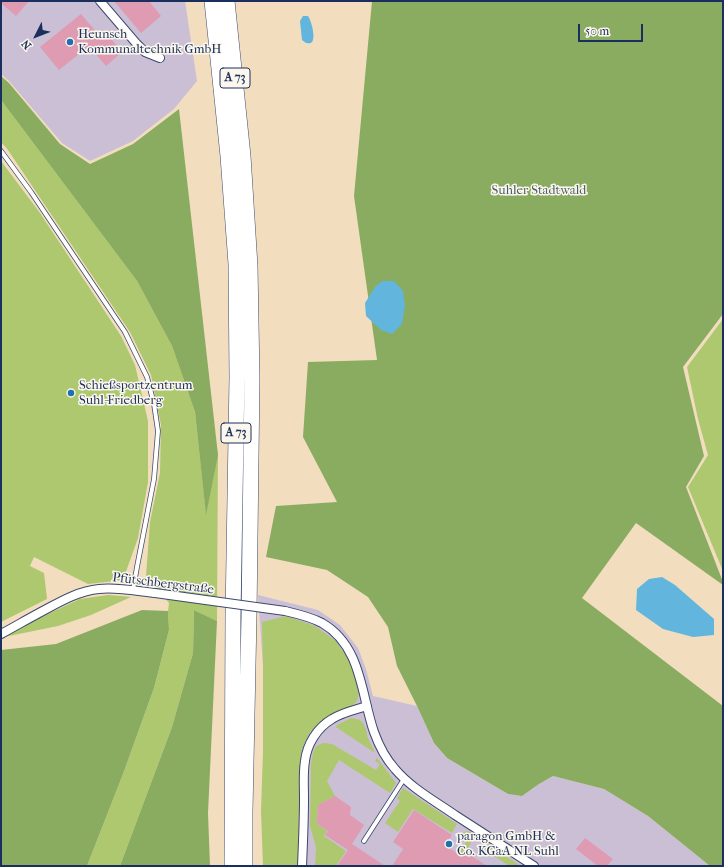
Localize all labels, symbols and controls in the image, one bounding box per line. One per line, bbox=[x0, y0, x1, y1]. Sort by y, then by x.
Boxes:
north arrow bbox=[16, 16, 56, 56]
scale bar bbox=[580, 16, 645, 42]
text: 50 m bbox=[585, 24, 609, 38]
place label: Heunsch Kommunaltechnik GmbH bbox=[78, 27, 221, 58]
text: N bbox=[19, 37, 34, 52]
marker: Heunsch Kommunaltechnik GmbH bbox=[65, 37, 75, 47]
road number: A 73 bbox=[220, 68, 250, 88]
park label: Suhler Stadtwald bbox=[492, 183, 586, 199]
place label: Schießsportzentrum Suhl-Friedberg bbox=[79, 378, 193, 409]
marker: Schießsportzentrum Suhl-Friedberg bbox=[66, 388, 76, 398]
road number: A 73 bbox=[221, 423, 251, 443]
street label: Pfütschbergstraße bbox=[111, 570, 215, 598]
place label: paragon GmbH & Co. KGaA NL Suhl bbox=[457, 829, 559, 860]
marker: paragon GmbH & Co. KGaA NL Suhl bbox=[444, 839, 454, 849]

